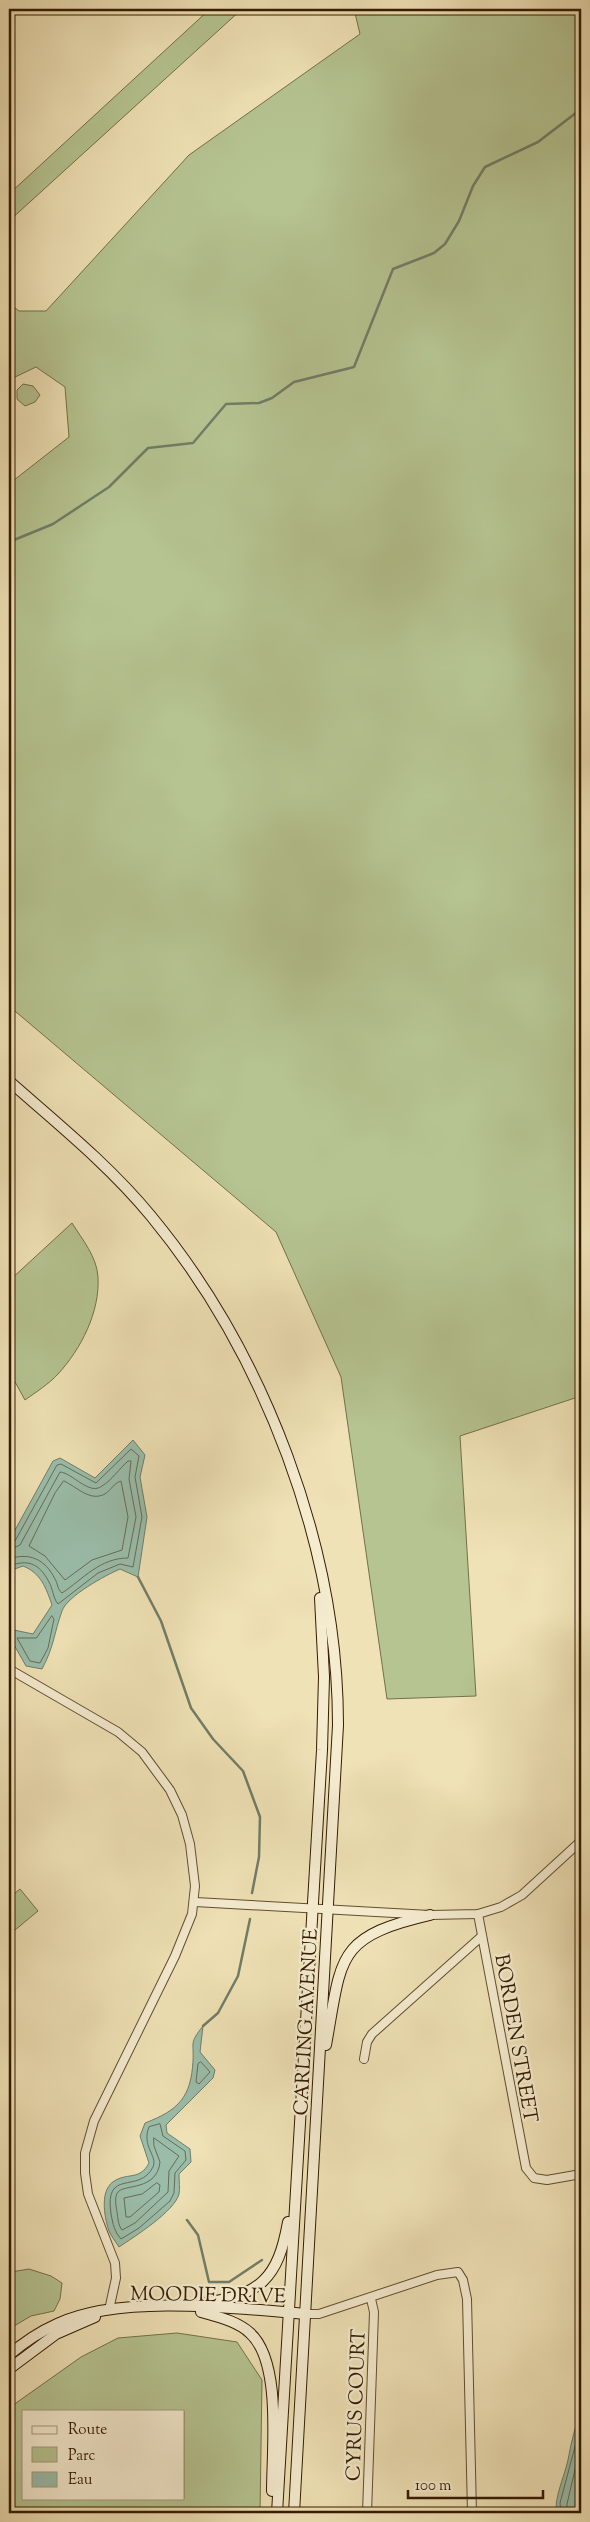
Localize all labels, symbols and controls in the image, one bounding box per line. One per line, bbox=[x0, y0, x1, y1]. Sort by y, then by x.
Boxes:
street label: CARLING AVENUE bbox=[288, 1928, 327, 2116]
street label: BORDEN STREET bbox=[485, 1952, 544, 2125]
street label: MOODIE DRIVE bbox=[130, 2281, 286, 2312]
street label: CYRUS COURT bbox=[340, 2329, 375, 2482]
legend bbox=[22, 2410, 185, 2500]
text: Route bbox=[68, 2420, 107, 2441]
text: Parc bbox=[68, 2446, 96, 2467]
scale bar bbox=[408, 2467, 542, 2499]
text: Eau bbox=[68, 2470, 93, 2491]
text: 100 m bbox=[415, 2476, 452, 2497]

